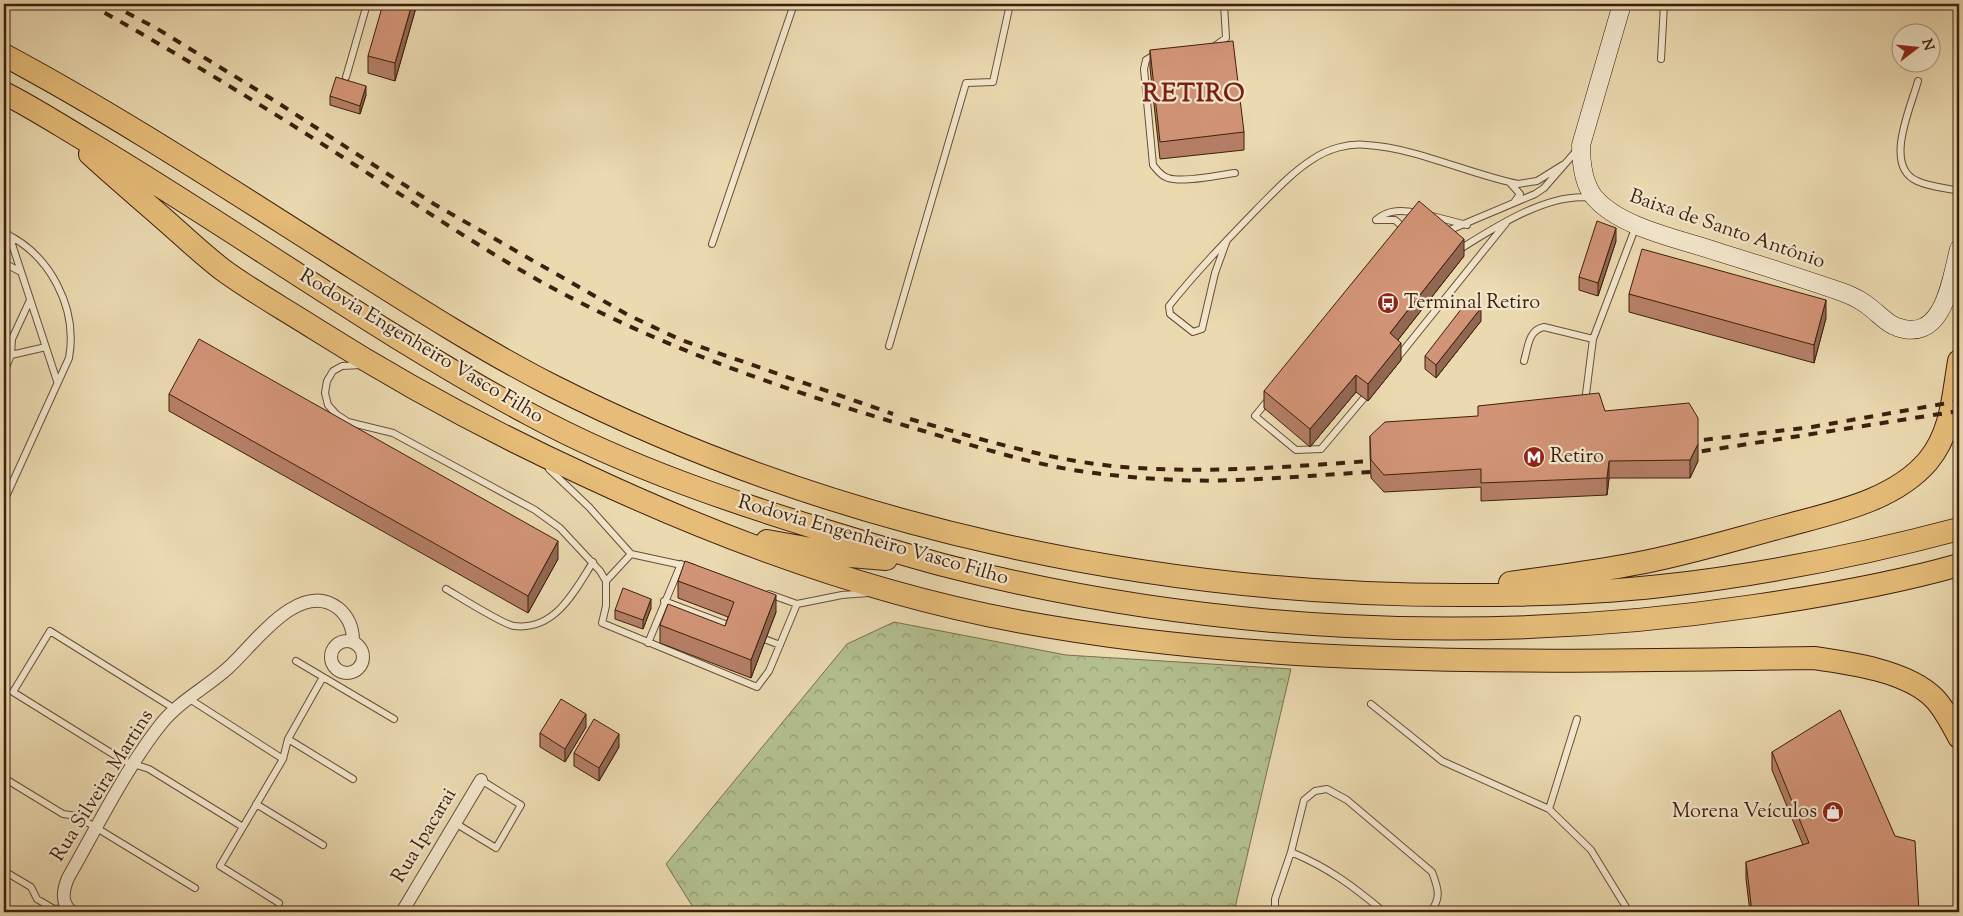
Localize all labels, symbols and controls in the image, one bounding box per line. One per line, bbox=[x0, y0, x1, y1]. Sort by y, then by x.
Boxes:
north arrow bbox=[1890, 22, 1940, 72]
text: N bbox=[1915, 37, 1938, 53]
district label: RETIRO bbox=[1142, 77, 1246, 113]
street label: Baixa de Santo Antônio bbox=[1625, 183, 1829, 277]
street label: Rodovia Engenheiro Vasco Filho bbox=[293, 262, 549, 432]
place label: Terminal Retiro bbox=[1404, 289, 1540, 318]
bus stop icon: Terminal Retiro bbox=[1376, 291, 1400, 315]
place label: Retiro bbox=[1550, 443, 1604, 472]
metro station icon: Retiro bbox=[1522, 445, 1546, 469]
street label: Rodovia Engenheiro Vasco Filho bbox=[734, 488, 1012, 594]
street label: Rua Silveira Martins bbox=[44, 704, 162, 868]
street label: Rua Ipacarai bbox=[385, 783, 465, 889]
place label: Morena Veículos bbox=[1672, 798, 1817, 827]
shop icon: Morena Veículos bbox=[1821, 800, 1845, 824]

